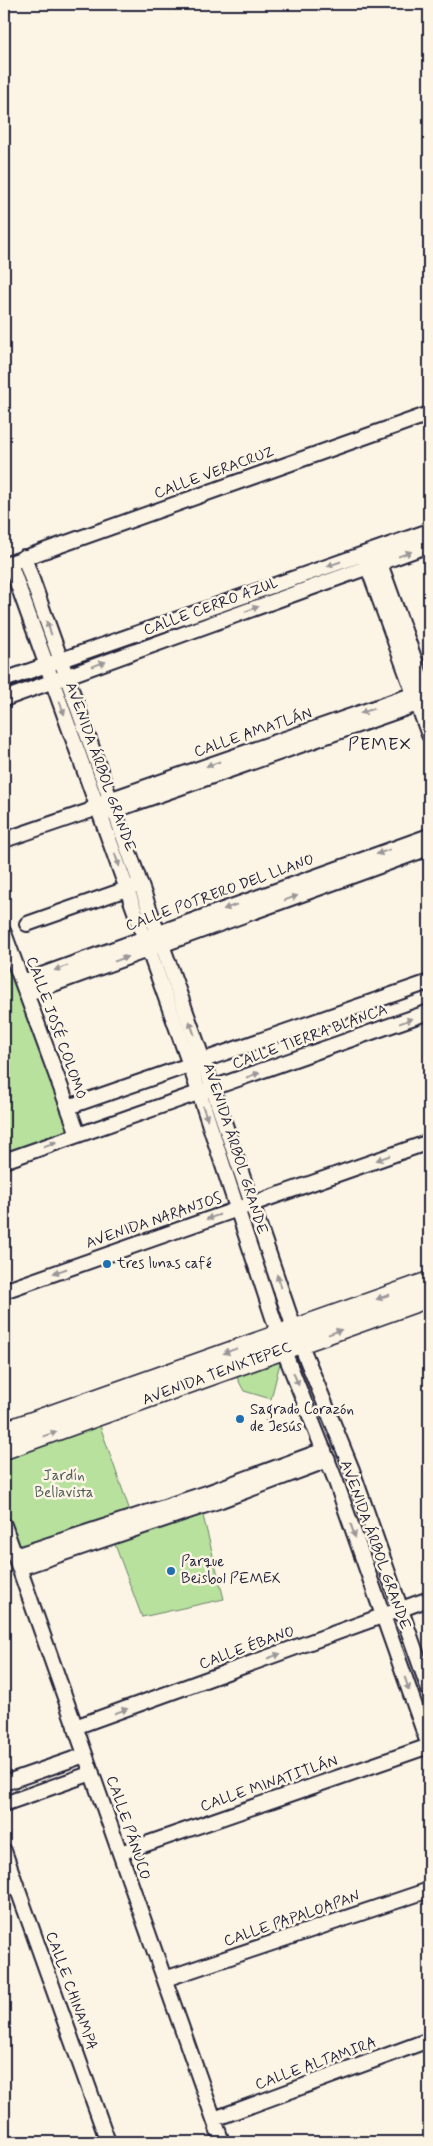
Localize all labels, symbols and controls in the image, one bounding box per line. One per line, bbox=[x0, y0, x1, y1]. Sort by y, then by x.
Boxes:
street label: CALLE VERACRUZ bbox=[151, 442, 277, 504]
one-way arrow bbox=[397, 550, 412, 557]
one-way arrow bbox=[326, 561, 341, 568]
street label: CALLE CERRO AZUL bbox=[141, 573, 281, 641]
one-way arrow bbox=[245, 605, 260, 613]
one-way arrow bbox=[45, 620, 53, 635]
one-way arrow bbox=[92, 660, 107, 668]
street label: AVENIDA ÁRBOL GRANDE bbox=[60, 679, 141, 855]
one-way arrow bbox=[59, 700, 66, 715]
street label: CALLE AMATLÁN bbox=[191, 703, 315, 763]
one-way arrow bbox=[359, 708, 374, 715]
district label: PEMEX bbox=[348, 733, 412, 757]
one-way arrow bbox=[205, 760, 220, 768]
one-way arrow bbox=[376, 849, 391, 856]
street label: CALLE POTRERO DEL LLANO bbox=[123, 850, 317, 936]
one-way arrow bbox=[113, 853, 121, 868]
one-way arrow bbox=[284, 894, 299, 902]
one-way arrow bbox=[223, 904, 238, 911]
street label: CALLE JOSÉ COLOMO bbox=[21, 954, 92, 1102]
one-way arrow bbox=[114, 955, 129, 962]
one-way arrow bbox=[53, 964, 68, 972]
street label: CALLE TIERRA BLANCA bbox=[230, 1000, 390, 1074]
one-way arrow bbox=[399, 1017, 414, 1024]
one-way arrow bbox=[188, 1021, 195, 1036]
street label: AVENIDA ÁRBOL GRANDE bbox=[198, 1060, 273, 1238]
one-way arrow bbox=[246, 1071, 261, 1079]
one-way arrow bbox=[202, 1105, 210, 1120]
one-way arrow bbox=[42, 1140, 57, 1147]
one-way arrow bbox=[376, 1155, 391, 1162]
street label: AVENIDA NARANJOS bbox=[83, 1188, 225, 1254]
one-way arrow bbox=[206, 1214, 221, 1221]
place label: tres lunas café bbox=[116, 1254, 212, 1274]
marker: tres lunas café bbox=[101, 1258, 113, 1270]
one-way arrow bbox=[52, 1267, 67, 1275]
one-way arrow bbox=[274, 1274, 282, 1289]
one-way arrow bbox=[375, 1293, 390, 1301]
one-way arrow bbox=[328, 1328, 343, 1336]
street label: AVENIDA TENIXTEPEC bbox=[140, 1338, 295, 1410]
one-way arrow bbox=[222, 1347, 237, 1355]
one-way arrow bbox=[292, 1372, 300, 1386]
place label: Sagrado Corazón de Jesús bbox=[250, 1400, 354, 1437]
marker: Sagrado Corazón de Jesús bbox=[234, 1413, 246, 1425]
one-way arrow bbox=[42, 1429, 57, 1437]
street label: AVENIDA ÁRBOL GRANDE bbox=[335, 1457, 416, 1633]
park label: Jardín Bellavista bbox=[34, 1466, 94, 1503]
one-way arrow bbox=[350, 1523, 358, 1538]
place label: Parque Beisbol PEMEX bbox=[181, 1552, 281, 1589]
marker: Parque Beisbol PEMEX bbox=[165, 1565, 177, 1577]
street label: CALLE ÉBANO bbox=[196, 1620, 298, 1675]
one-way arrow bbox=[267, 1652, 282, 1659]
one-way arrow bbox=[404, 1677, 412, 1692]
one-way arrow bbox=[114, 1707, 129, 1714]
street label: CALLE MINATITLÁN bbox=[197, 1750, 340, 1817]
street label: CALLE PÁNUCO bbox=[101, 1773, 156, 1883]
street label: CALLE PAPALOAPAN bbox=[221, 1886, 363, 1952]
street label: CALLE CHINAMPA bbox=[40, 1929, 102, 2053]
street label: CALLE ALTAMIRA bbox=[253, 2033, 379, 2095]

